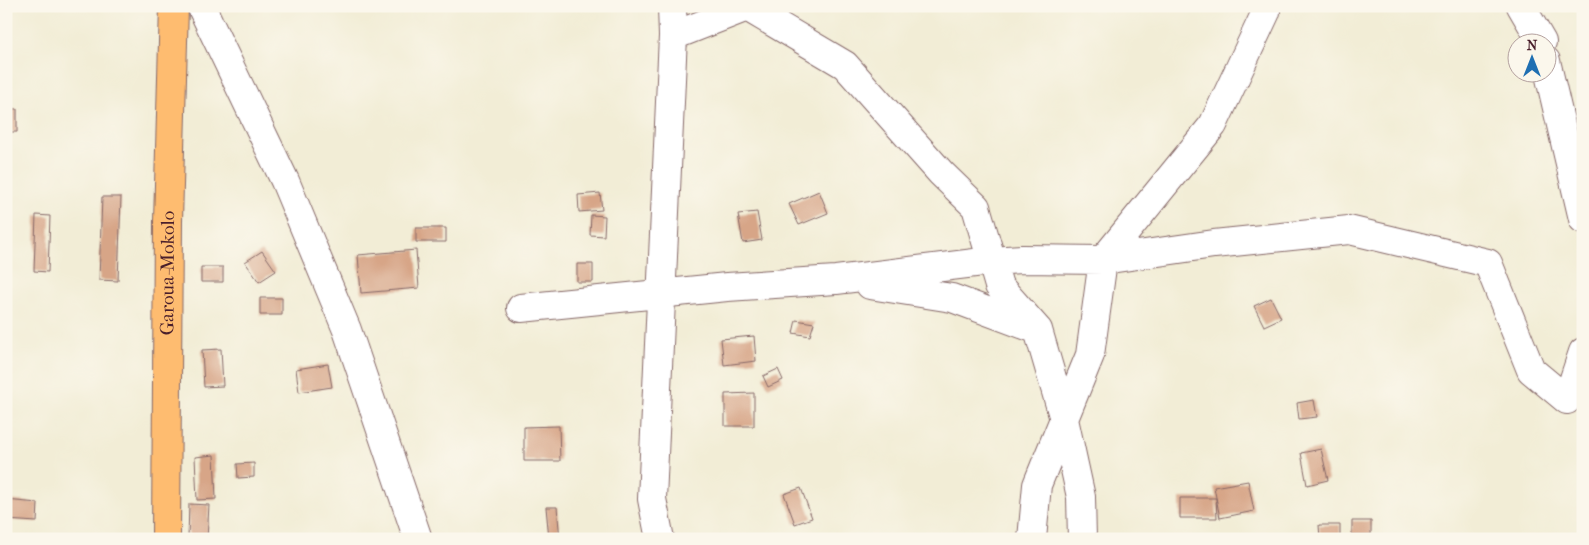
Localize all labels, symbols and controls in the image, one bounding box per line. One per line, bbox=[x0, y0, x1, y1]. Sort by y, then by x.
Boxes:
north arrow bbox=[1506, 32, 1556, 82]
text: N bbox=[1527, 37, 1538, 54]
street label: Garoua-Mokolo bbox=[156, 210, 179, 335]

